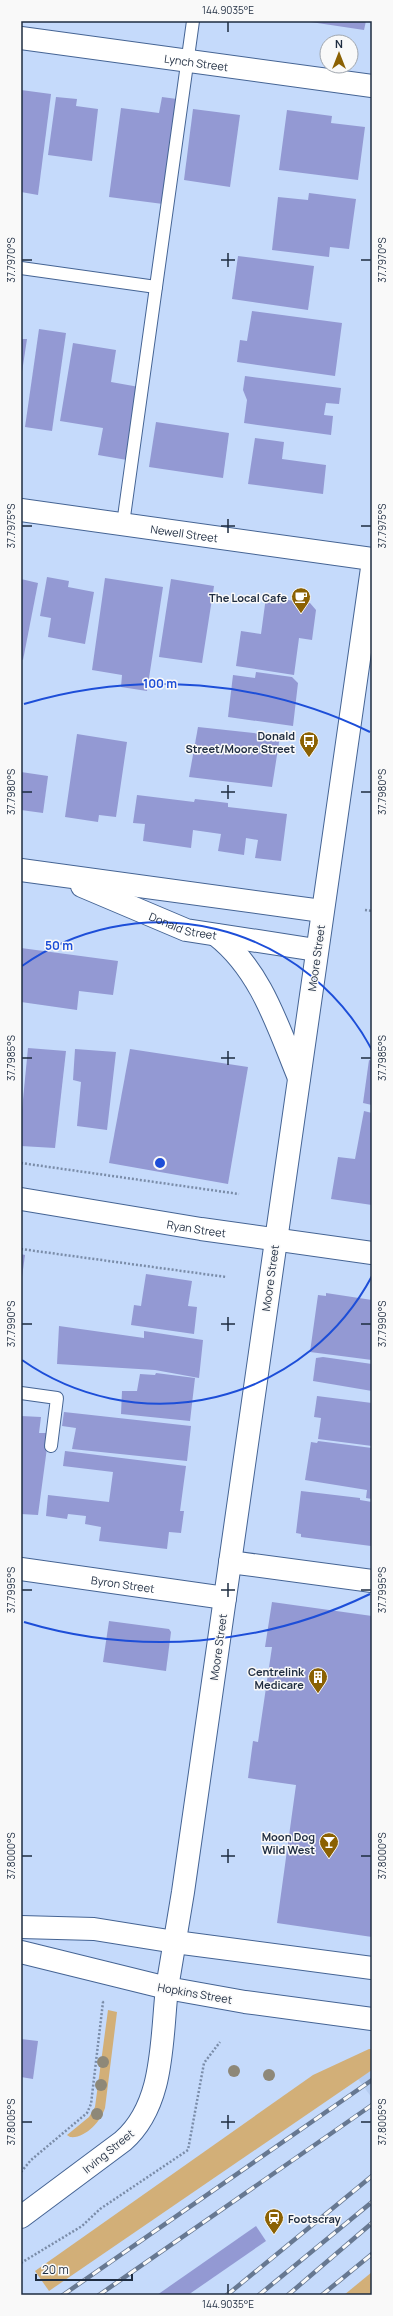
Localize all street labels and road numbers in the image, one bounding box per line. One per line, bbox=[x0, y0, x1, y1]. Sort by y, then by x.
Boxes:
street label: Lynch Street bbox=[163, 50, 229, 74]
street label: Newell Street bbox=[150, 521, 219, 545]
street label: Donald Street bbox=[147, 908, 218, 942]
street label: Moore Street bbox=[304, 924, 328, 992]
street label: Ryan Street bbox=[166, 1216, 227, 1240]
street label: Moore Street bbox=[258, 1244, 282, 1312]
street label: Byron Street bbox=[90, 1572, 156, 1595]
street label: Moore Street bbox=[206, 1613, 230, 1681]
street label: Hopkins Street bbox=[157, 1979, 233, 2007]
street label: Irving Street bbox=[79, 2126, 137, 2176]

